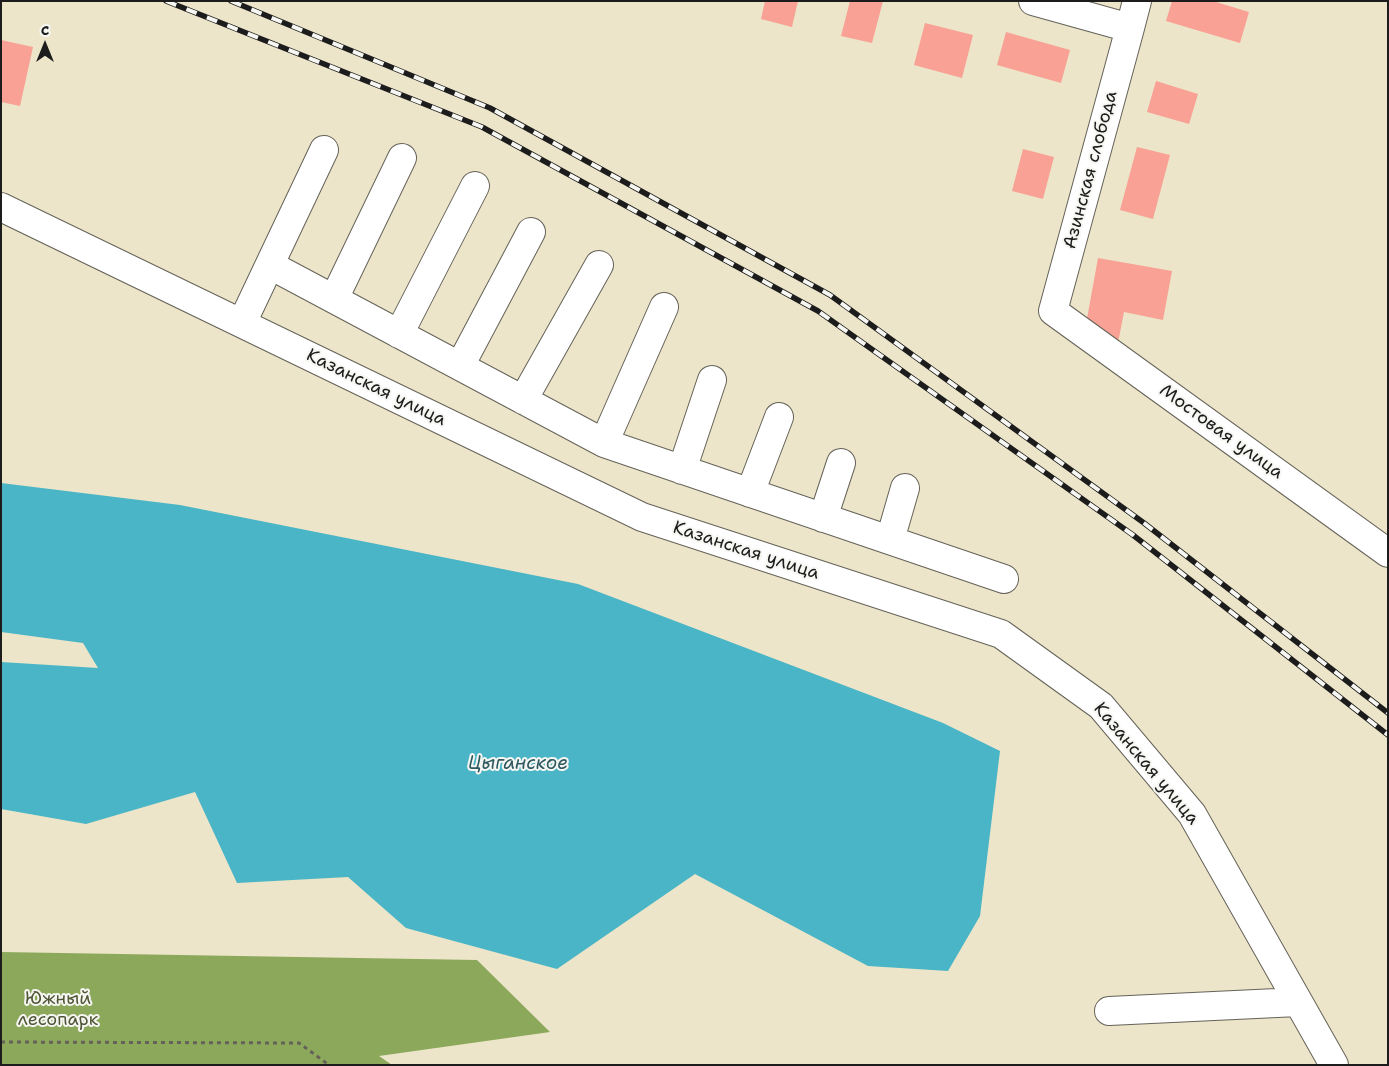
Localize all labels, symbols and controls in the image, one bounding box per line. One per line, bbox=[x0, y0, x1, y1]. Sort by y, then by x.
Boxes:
north arrow bbox=[20, 20, 70, 70]
text: С bbox=[41, 21, 49, 39]
street label: Азинская слобода bbox=[1060, 89, 1122, 251]
street label: Казанская улица bbox=[303, 345, 449, 431]
street label: Мостовая улица bbox=[1155, 380, 1287, 484]
street label: Казанская улица bbox=[670, 517, 822, 585]
street label: Казанская улица bbox=[1089, 699, 1203, 829]
water label: Цыганское bbox=[468, 753, 568, 775]
park label: Южный лесопарк bbox=[18, 988, 98, 1030]

